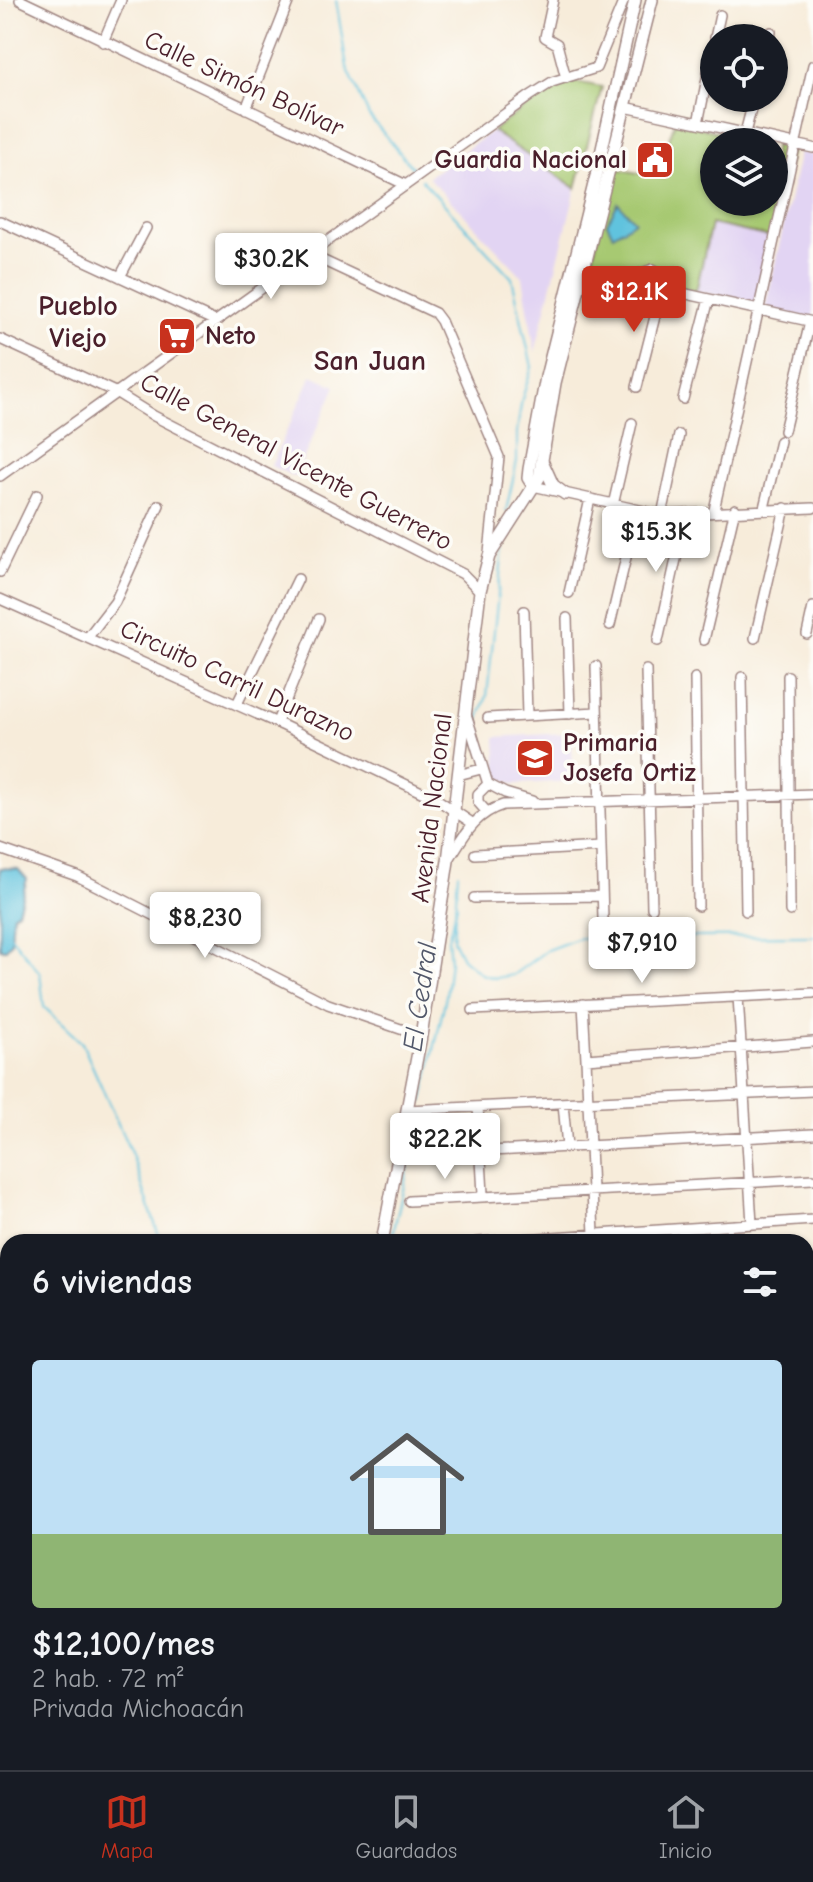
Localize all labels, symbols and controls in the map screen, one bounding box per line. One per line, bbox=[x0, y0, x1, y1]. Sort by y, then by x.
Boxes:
map controls bbox=[700, 24, 788, 216]
button: locate bbox=[700, 24, 788, 112]
street label: Calle Simón Bolívar bbox=[139, 25, 349, 144]
button: layers bbox=[700, 128, 788, 216]
public building icon: Guardia Nacional bbox=[634, 139, 676, 181]
place label: Guardia Nacional bbox=[434, 145, 627, 175]
pin: $30.2K bbox=[206, 233, 336, 301]
text: $30.2K bbox=[233, 244, 309, 274]
pin: $12.1K bbox=[569, 266, 699, 334]
text: $12.1K bbox=[600, 277, 668, 307]
district label: Pueblo Viejo bbox=[38, 290, 118, 354]
supermarket icon: Neto bbox=[156, 315, 198, 357]
place label: Neto bbox=[205, 321, 256, 351]
district label: San Juan bbox=[314, 345, 426, 377]
street label: Calle General Vicente Guerrero bbox=[135, 367, 457, 557]
pin: $15.3K bbox=[591, 506, 721, 574]
text: $15.3K bbox=[620, 517, 692, 547]
street label: Circuito Carril Durazno bbox=[115, 614, 359, 748]
street label: Avenida Nacional bbox=[405, 711, 459, 905]
place label: Primaria Josefa Ortiz bbox=[563, 728, 696, 788]
school or university icon: Primaria Josefa Ortiz bbox=[514, 737, 556, 779]
pin: $8,230 bbox=[140, 892, 270, 960]
text: $8,230 bbox=[168, 903, 242, 933]
pin: $7,910 bbox=[577, 917, 707, 985]
text: $7,910 bbox=[606, 928, 678, 958]
water label: El Cedral bbox=[397, 940, 444, 1053]
pin: $22.2K bbox=[380, 1113, 510, 1181]
text: $22.2K bbox=[408, 1124, 482, 1154]
icon: filters bbox=[738, 1260, 782, 1304]
text: 6 viviendas bbox=[32, 1262, 192, 1302]
icon: home bbox=[335, 1412, 479, 1556]
text: $12,100/mes bbox=[32, 1624, 215, 1664]
text: 2 hab. · 72 m² bbox=[32, 1664, 183, 1694]
text: Privada Michoacán bbox=[32, 1694, 244, 1724]
tab: Mapa bbox=[101, 1790, 154, 1864]
tab: Guardados bbox=[356, 1790, 457, 1864]
tab: Inicio bbox=[659, 1790, 712, 1864]

